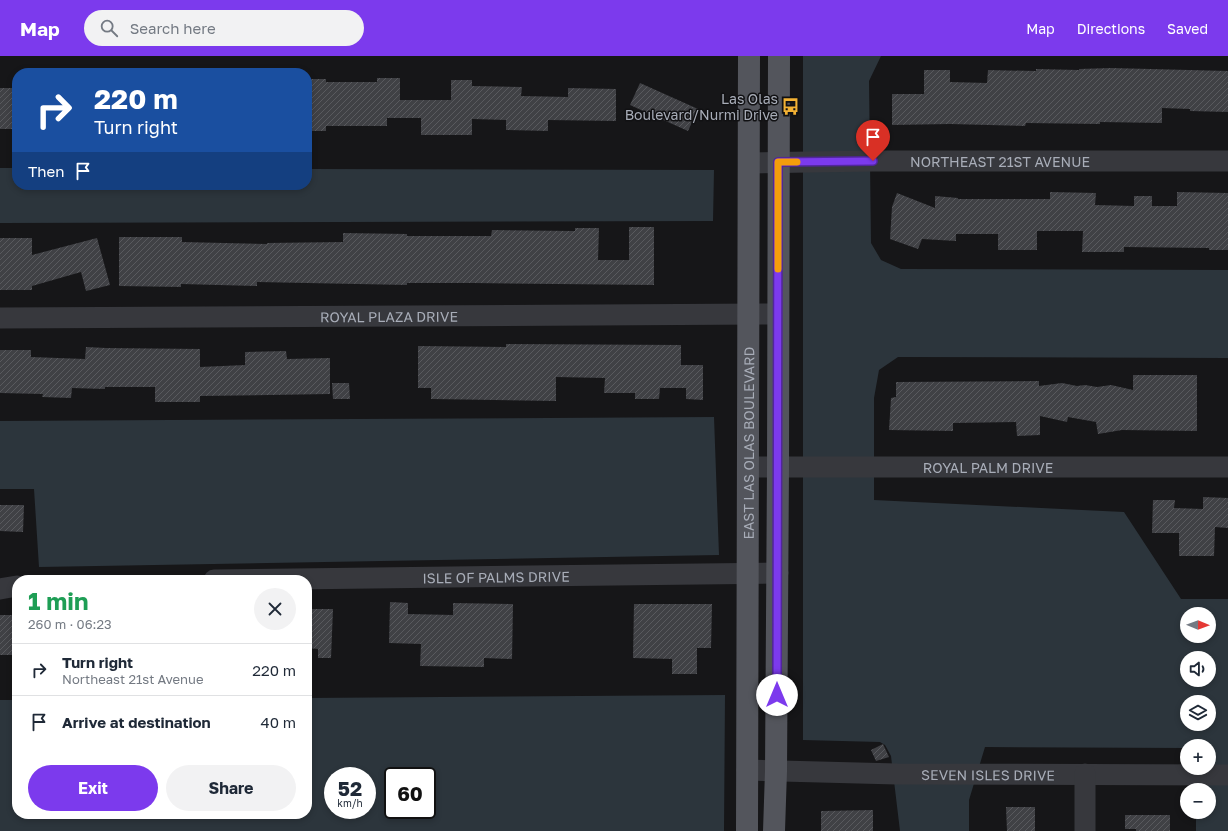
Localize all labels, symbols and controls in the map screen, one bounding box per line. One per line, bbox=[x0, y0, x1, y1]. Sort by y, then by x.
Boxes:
search box bbox=[84, 10, 364, 46]
text: Map bbox=[20, 17, 60, 40]
icon: search bbox=[98, 17, 120, 39]
text: Search here bbox=[130, 19, 216, 37]
text: Map bbox=[1026, 20, 1055, 37]
text: Directions bbox=[1077, 20, 1145, 37]
text: Saved bbox=[1167, 20, 1208, 37]
text: 220 m bbox=[94, 82, 178, 115]
icon: right bbox=[28, 84, 80, 136]
place label: Las Olas Boulevard/Nurmi Drive bbox=[625, 90, 778, 123]
bus stop icon: Las Olas Boulevard/Nurmi Drive bbox=[781, 96, 801, 116]
text: Turn right bbox=[94, 116, 178, 138]
pin bbox=[856, 120, 890, 161]
icon: arrive bbox=[862, 126, 884, 148]
street label: NORTHEAST 21ST AVENUE bbox=[910, 153, 1090, 170]
icon: arrive bbox=[72, 160, 94, 182]
text: Then bbox=[28, 162, 64, 180]
street label: ROYAL PLAZA DRIVE bbox=[320, 307, 458, 325]
street label: EAST LAS OLAS BOULEVARD bbox=[739, 347, 757, 539]
street label: ROYAL PALM DRIVE bbox=[923, 459, 1053, 476]
street label: ISLE OF PALMS DRIVE bbox=[422, 567, 570, 586]
text: 1 min bbox=[28, 586, 88, 615]
button: close bbox=[254, 588, 296, 630]
north arrow bbox=[1180, 607, 1216, 643]
map controls bbox=[1180, 607, 1216, 819]
text: 260 m · 06:23 bbox=[28, 616, 112, 632]
button: sound bbox=[1180, 651, 1216, 687]
text: Turn right bbox=[62, 653, 133, 671]
icon: right bbox=[28, 659, 50, 681]
text: 220 m bbox=[252, 661, 296, 679]
text: Northeast 21st Avenue bbox=[62, 671, 204, 687]
position arrow bbox=[756, 674, 798, 716]
button: layers bbox=[1180, 695, 1216, 731]
icon: arrive bbox=[28, 711, 50, 733]
text: Arrive at destination bbox=[62, 713, 211, 731]
text: 40 m bbox=[261, 713, 296, 731]
button: + bbox=[1180, 739, 1216, 775]
button: Exit bbox=[28, 765, 158, 811]
button: Share bbox=[166, 765, 296, 811]
street label: SEVEN ISLES DRIVE bbox=[921, 766, 1055, 783]
speed limit sign: 60 bbox=[384, 767, 436, 819]
text: 52 bbox=[338, 776, 362, 800]
button: − bbox=[1180, 783, 1216, 819]
text: km/h bbox=[337, 797, 363, 809]

